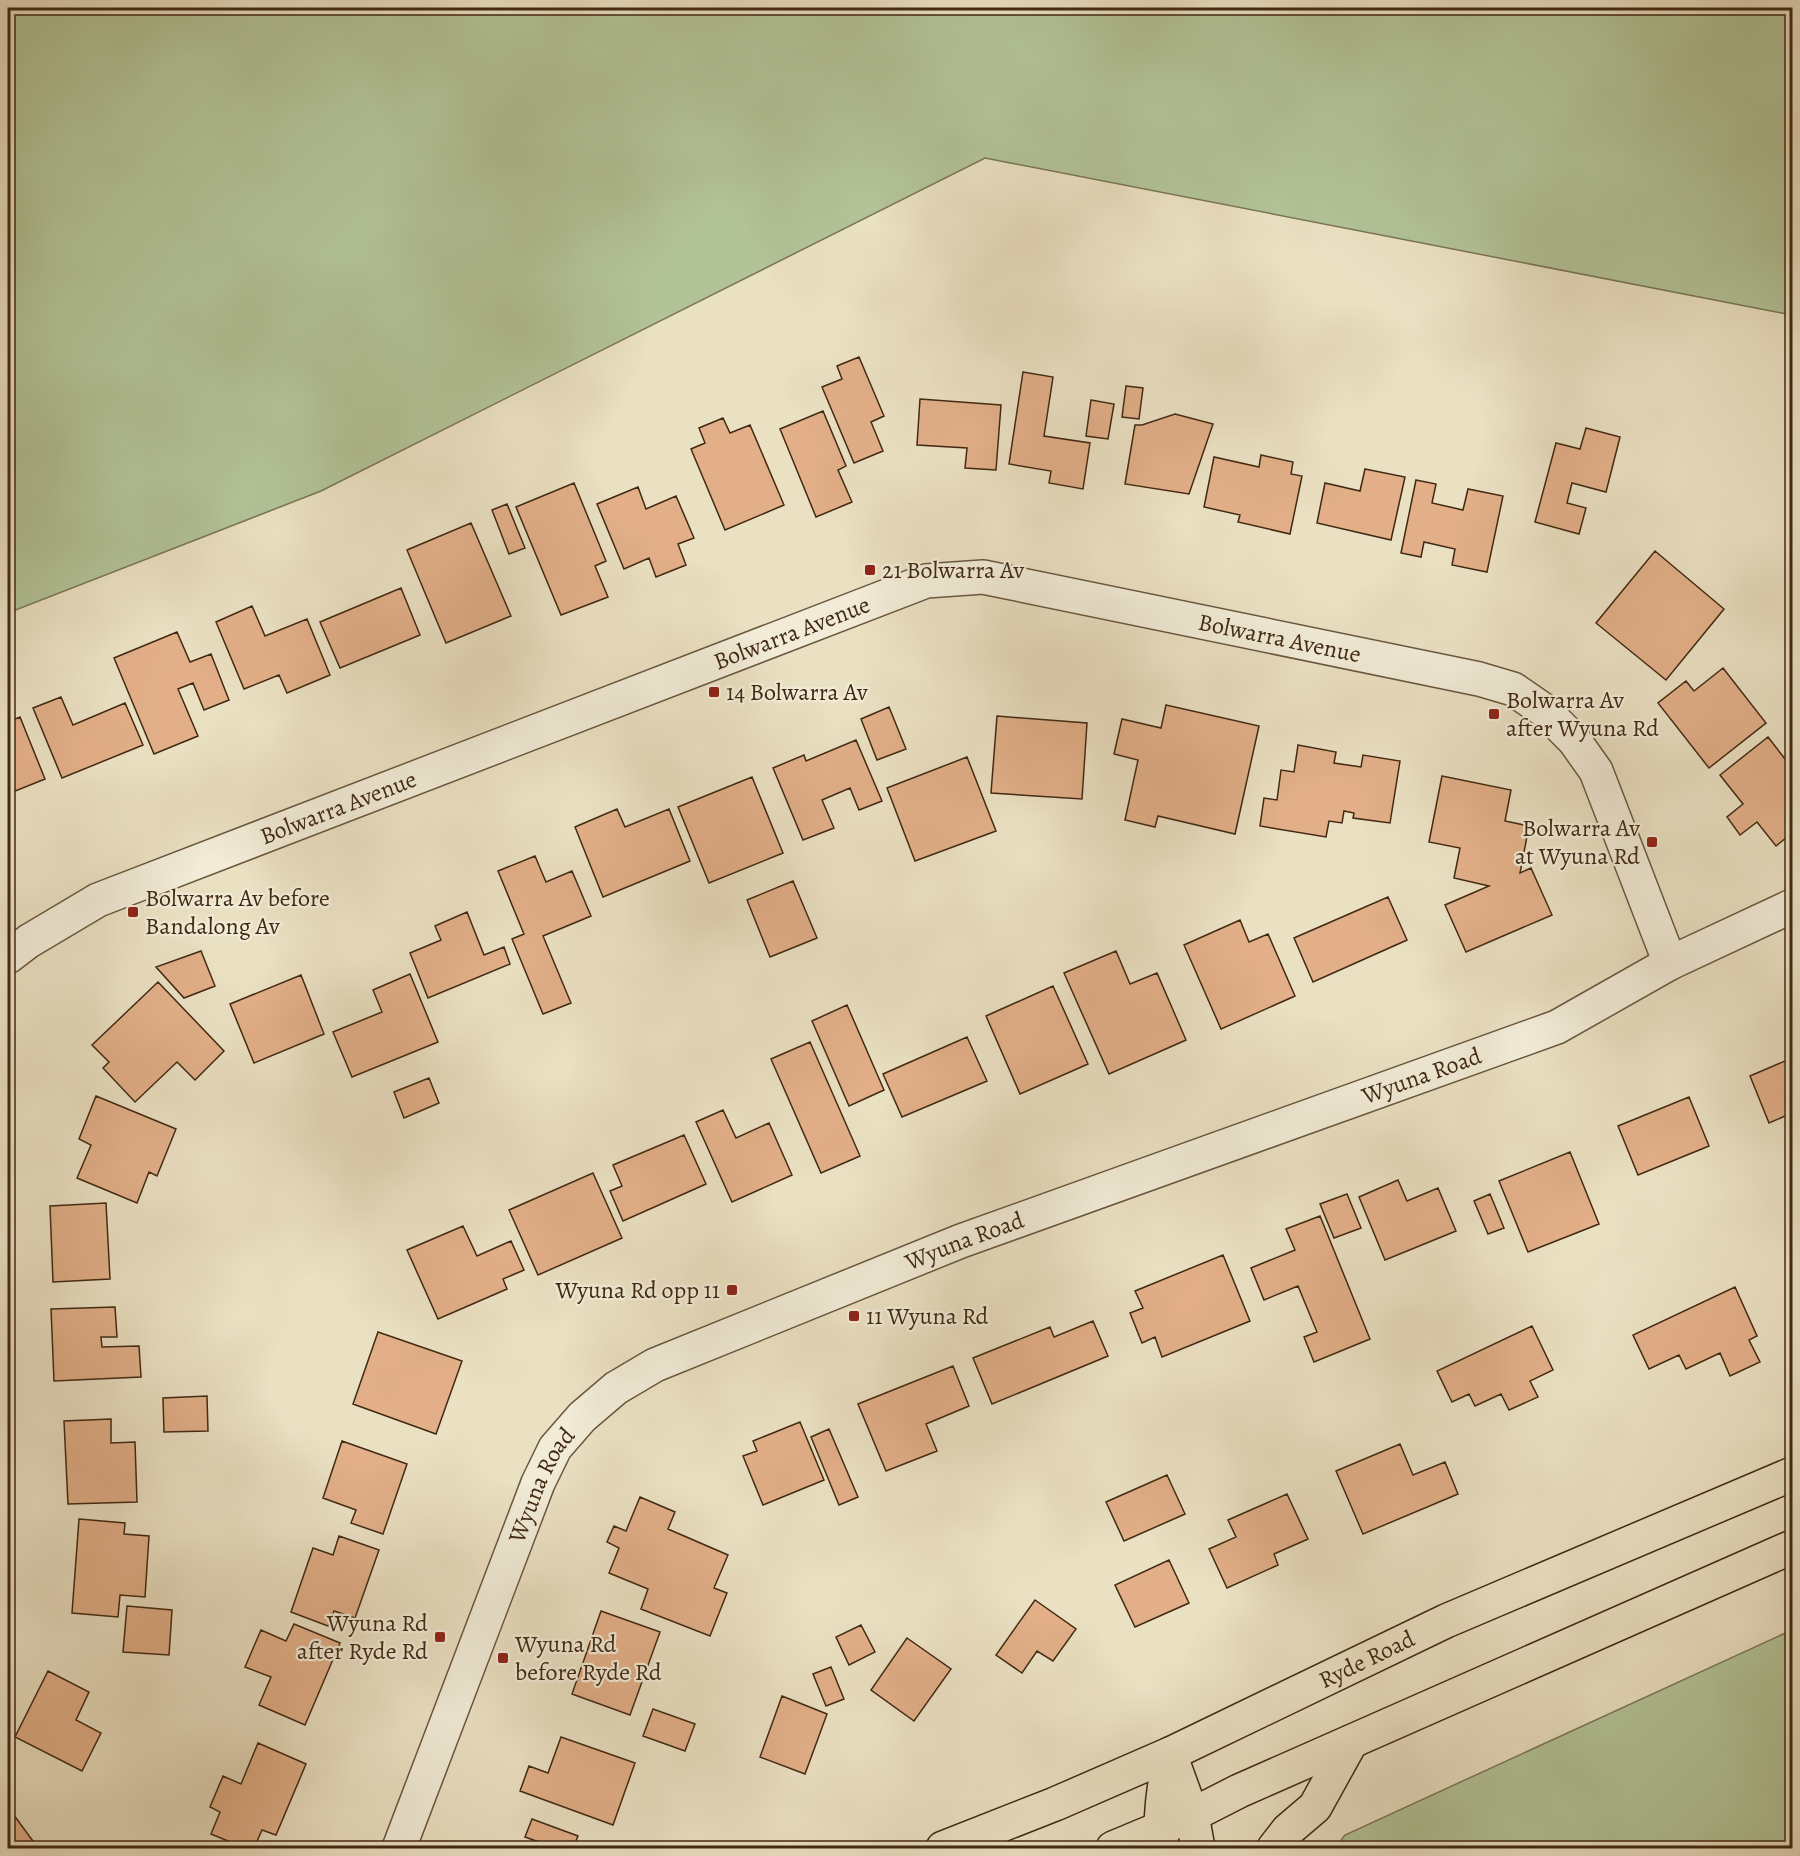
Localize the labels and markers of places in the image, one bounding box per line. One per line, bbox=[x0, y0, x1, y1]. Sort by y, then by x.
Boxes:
place label: 21 Bolwarra Av bbox=[882, 554, 1025, 586]
marker: 21 Bolwarra Av bbox=[863, 563, 877, 577]
place label: 14 Bolwarra Av bbox=[726, 676, 868, 708]
place label: Bolwarra Av after Wyuna Rd bbox=[1506, 684, 1659, 744]
marker: 14 Bolwarra Av bbox=[707, 685, 721, 699]
marker: Bolwarra Av after Wyuna Rd bbox=[1487, 707, 1501, 721]
place label: Bolwarra Av at Wyuna Rd bbox=[1515, 812, 1640, 872]
marker: Bolwarra Av at Wyuna Rd bbox=[1645, 835, 1659, 849]
place label: Bolwarra Av before Bandalong Av bbox=[145, 882, 330, 942]
marker: Bolwarra Av before Bandalong Av bbox=[126, 905, 140, 919]
place label: Wyuna Rd opp 11 bbox=[554, 1274, 720, 1306]
marker: Wyuna Rd opp 11 bbox=[725, 1283, 739, 1297]
place label: 11 Wyuna Rd bbox=[866, 1300, 989, 1332]
marker: 11 Wyuna Rd bbox=[847, 1309, 861, 1323]
place label: Wyuna Rd after Ryde Rd bbox=[297, 1607, 428, 1667]
place label: Wyuna Rd before Ryde Rd bbox=[514, 1628, 662, 1688]
marker: Wyuna Rd after Ryde Rd bbox=[433, 1630, 447, 1644]
marker: Wyuna Rd before Ryde Rd bbox=[496, 1651, 510, 1665]

